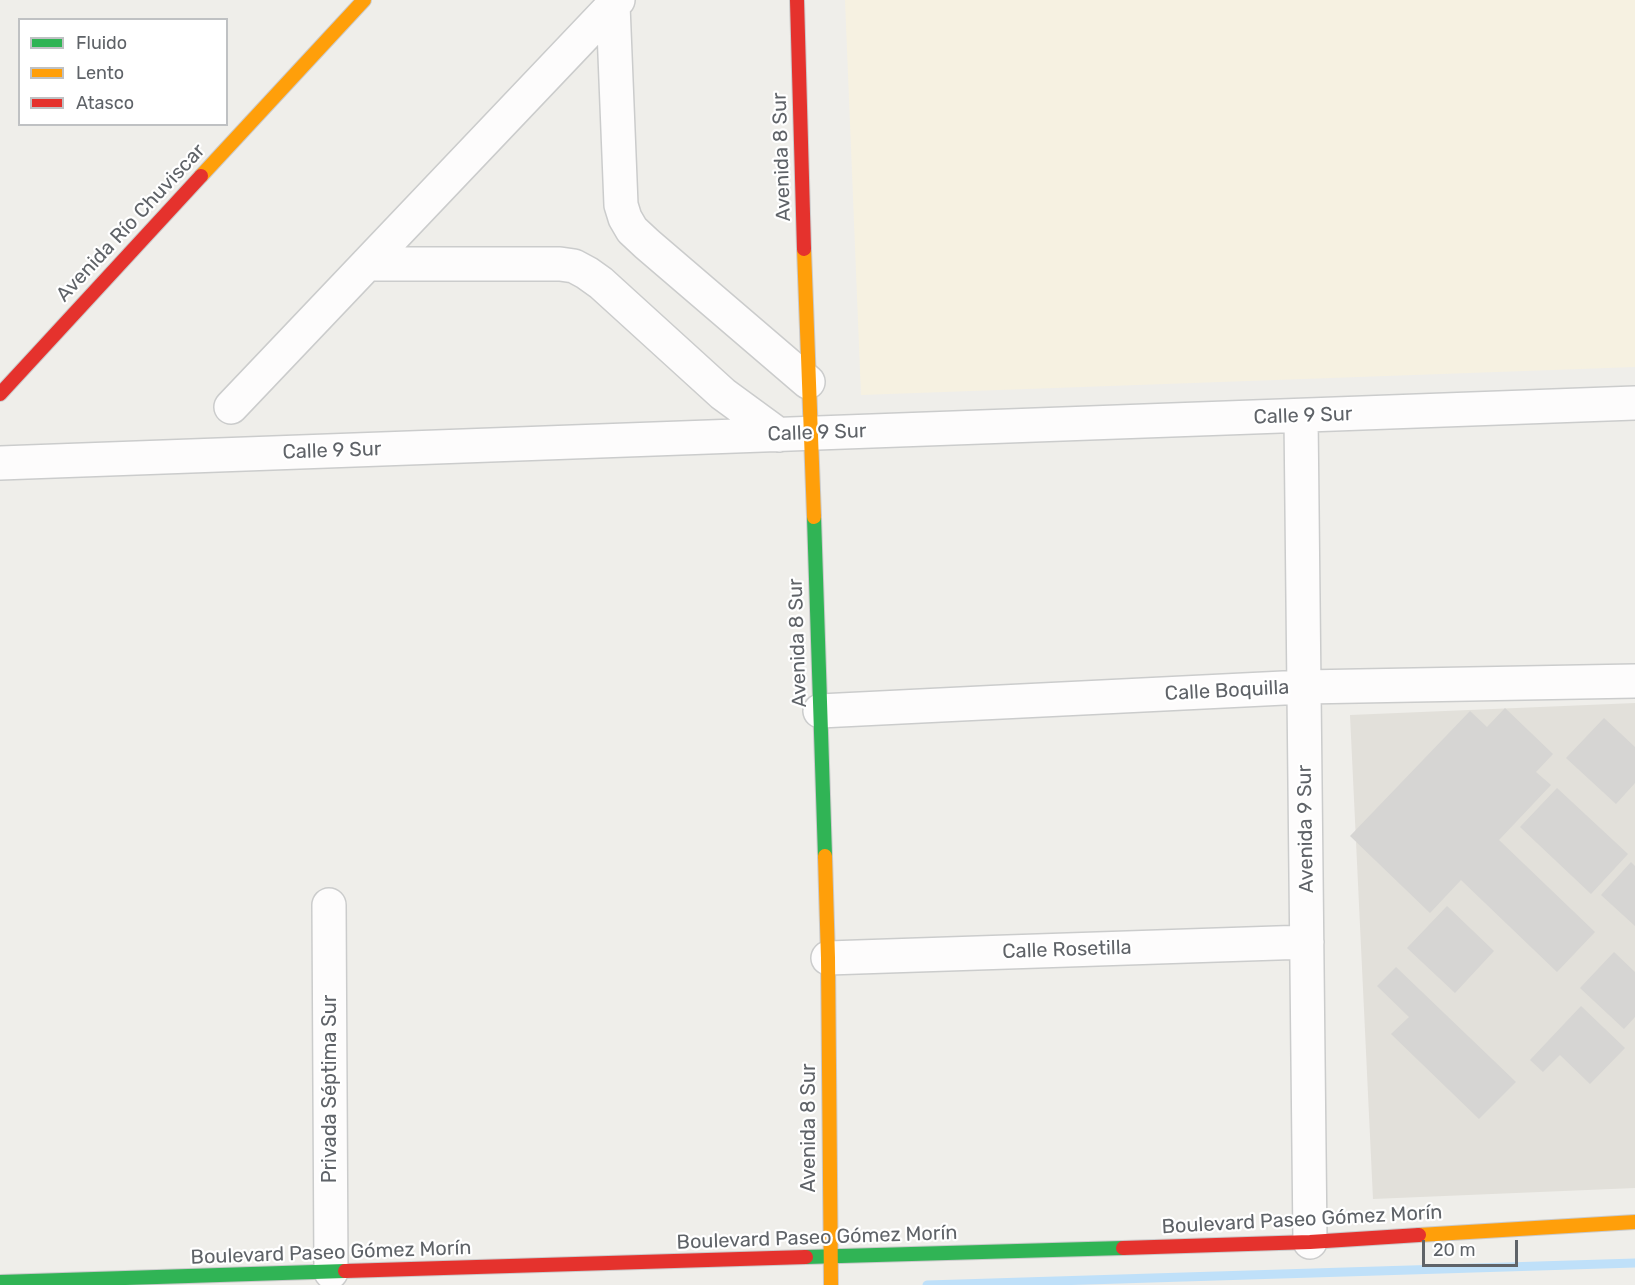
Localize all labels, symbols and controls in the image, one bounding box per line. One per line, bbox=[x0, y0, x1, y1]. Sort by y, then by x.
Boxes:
legend bbox=[18, 18, 228, 126]
text: Fluido bbox=[76, 32, 127, 54]
text: Lento bbox=[76, 62, 124, 84]
text: Atasco bbox=[76, 92, 134, 114]
street label: Avenida 8 Sur bbox=[768, 92, 796, 222]
street label: Avenida Río Chuviscar bbox=[52, 139, 210, 307]
street label: Calle 9 Sur bbox=[1253, 402, 1353, 430]
street label: Calle 9 Sur bbox=[767, 419, 867, 447]
street label: Calle 9 Sur bbox=[282, 437, 382, 465]
street label: Avenida 8 Sur bbox=[784, 578, 812, 708]
street label: Calle Boquilla bbox=[1164, 676, 1290, 706]
street label: Avenida 9 Sur bbox=[1293, 765, 1319, 893]
street label: Calle Rosetilla bbox=[1002, 936, 1132, 964]
street label: Privada Séptima Sur bbox=[318, 995, 342, 1183]
street label: Avenida 8 Sur bbox=[797, 1063, 821, 1193]
street label: Boulevard Paseo Gómez Morín bbox=[1161, 1201, 1443, 1239]
street label: Boulevard Paseo Gómez Morín bbox=[676, 1221, 958, 1255]
scale bar bbox=[1425, 1228, 1521, 1266]
street label: Boulevard Paseo Gómez Morín bbox=[190, 1236, 472, 1270]
text: 20 m bbox=[1433, 1239, 1475, 1261]

